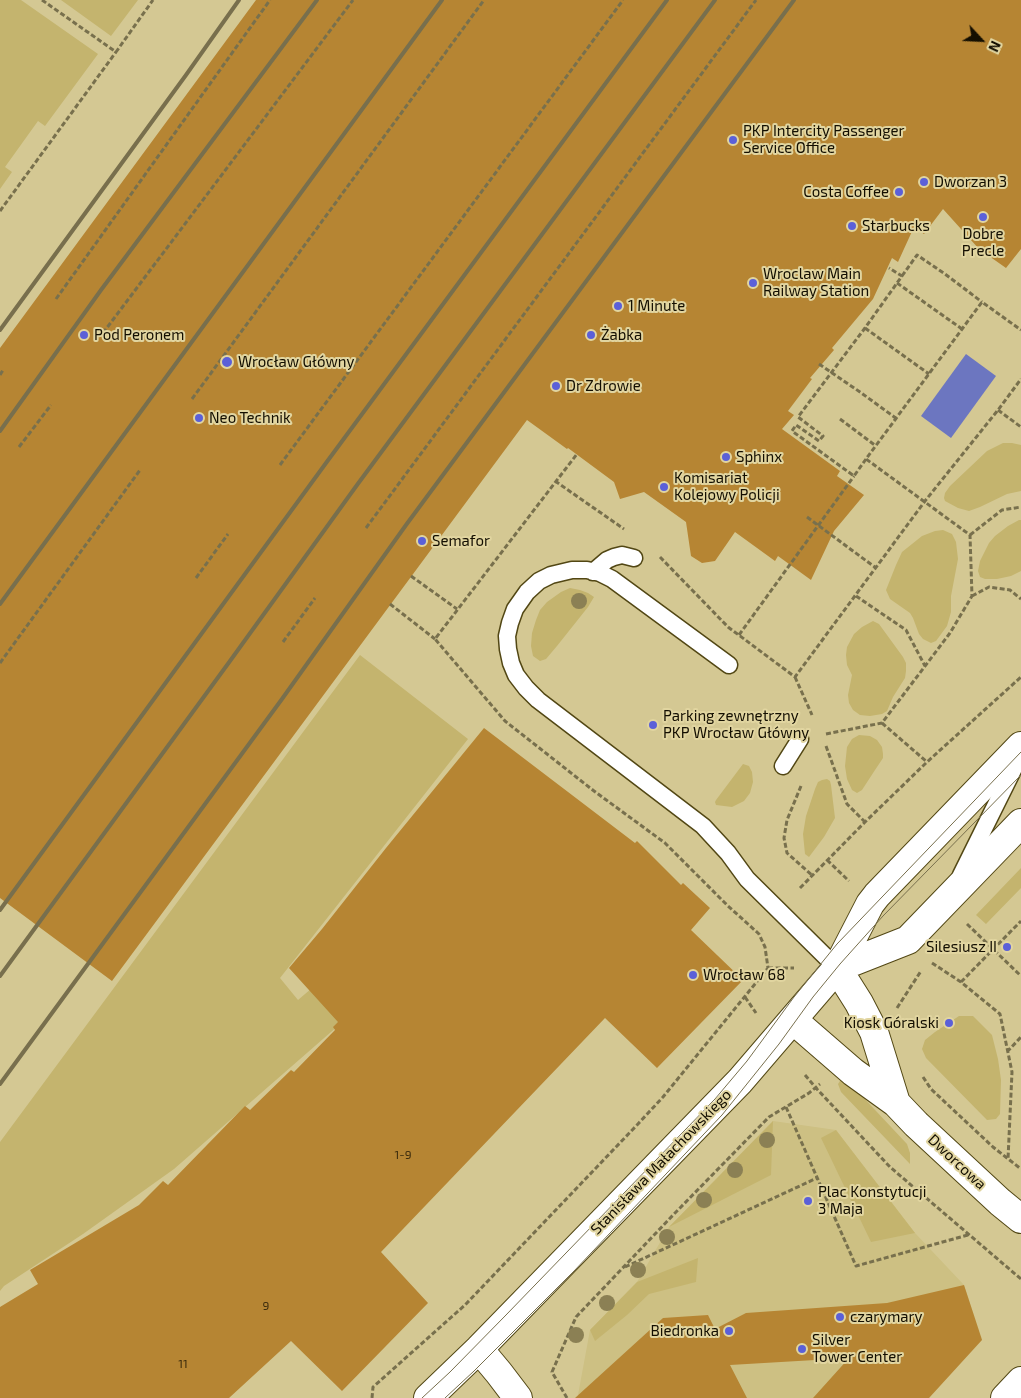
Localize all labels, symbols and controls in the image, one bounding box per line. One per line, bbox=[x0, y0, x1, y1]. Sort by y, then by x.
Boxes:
north arrow bbox=[956, 15, 1006, 65]
text: N bbox=[985, 38, 1005, 55]
place label: PKP Intercity Passenger Service Office bbox=[743, 122, 905, 157]
marker: PKP Intercity Passenger Service Office bbox=[727, 134, 739, 146]
place label: Dworzan 3 bbox=[934, 173, 1007, 191]
marker: Dworzan 3 bbox=[918, 176, 930, 188]
place label: Costa Coffee bbox=[803, 183, 889, 201]
marker: Costa Coffee bbox=[893, 186, 905, 198]
marker: Dobre Precle bbox=[977, 211, 989, 223]
place label: Starbucks bbox=[862, 217, 930, 235]
marker: Starbucks bbox=[846, 220, 858, 232]
place label: Dobre Precle bbox=[962, 225, 1004, 260]
place label: Wroclaw Main Railway Station bbox=[763, 265, 869, 300]
marker: Wroclaw Main Railway Station bbox=[747, 277, 759, 289]
place label: 1 Minute bbox=[628, 297, 685, 315]
marker: 1 Minute bbox=[612, 300, 624, 312]
place label: Pod Peronem bbox=[94, 326, 184, 344]
place label: Żabka bbox=[601, 326, 642, 344]
marker: Pod Peronem bbox=[78, 329, 90, 341]
marker: Żabka bbox=[585, 329, 597, 341]
place label: Wrocław Główny bbox=[238, 353, 354, 371]
marker: Wrocław Główny bbox=[220, 355, 234, 369]
place label: Dr Zdrowie bbox=[566, 377, 641, 395]
marker: Dr Zdrowie bbox=[550, 380, 562, 392]
place label: Neo Technik bbox=[209, 409, 291, 427]
marker: Neo Technik bbox=[193, 412, 205, 424]
place label: Sphinx bbox=[736, 448, 782, 466]
marker: Sphinx bbox=[720, 451, 732, 463]
place label: Komisariat Kolejowy Policji bbox=[674, 469, 780, 504]
marker: Komisariat Kolejowy Policji bbox=[658, 481, 670, 493]
place label: Semafor bbox=[432, 532, 490, 550]
marker: Semafor bbox=[416, 535, 428, 547]
place label: Parking zewnętrzny PKP Wrocław Główny bbox=[663, 707, 809, 742]
marker: Parking zewnętrzny PKP Wrocław Główny bbox=[647, 719, 659, 731]
place label: Silesiusz II bbox=[926, 938, 997, 956]
marker: Silesiusz II bbox=[1001, 941, 1013, 953]
place label: Wrocław 68 bbox=[703, 966, 785, 984]
marker: Wrocław 68 bbox=[687, 969, 699, 981]
place label: Kiosk Góralski bbox=[844, 1014, 939, 1032]
marker: Kiosk Góralski bbox=[943, 1017, 955, 1029]
street label: Stanisława Małachowskiego bbox=[587, 1086, 735, 1238]
street label: Dworcowa bbox=[924, 1131, 990, 1193]
house number: 1-9 bbox=[394, 1148, 412, 1162]
place label: Plac Konstytucji 3 Maja bbox=[818, 1183, 926, 1218]
marker: Plac Konstytucji 3 Maja bbox=[802, 1195, 814, 1207]
house number: 9 bbox=[263, 1299, 269, 1313]
place label: czarymary bbox=[850, 1308, 922, 1326]
marker: czarymary bbox=[834, 1311, 846, 1323]
place label: Biedronka bbox=[650, 1322, 719, 1340]
marker: Biedronka bbox=[723, 1325, 735, 1337]
place label: Silver Tower Center bbox=[812, 1331, 902, 1366]
marker: Silver Tower Center bbox=[796, 1343, 808, 1355]
house number: 11 bbox=[178, 1357, 188, 1371]

